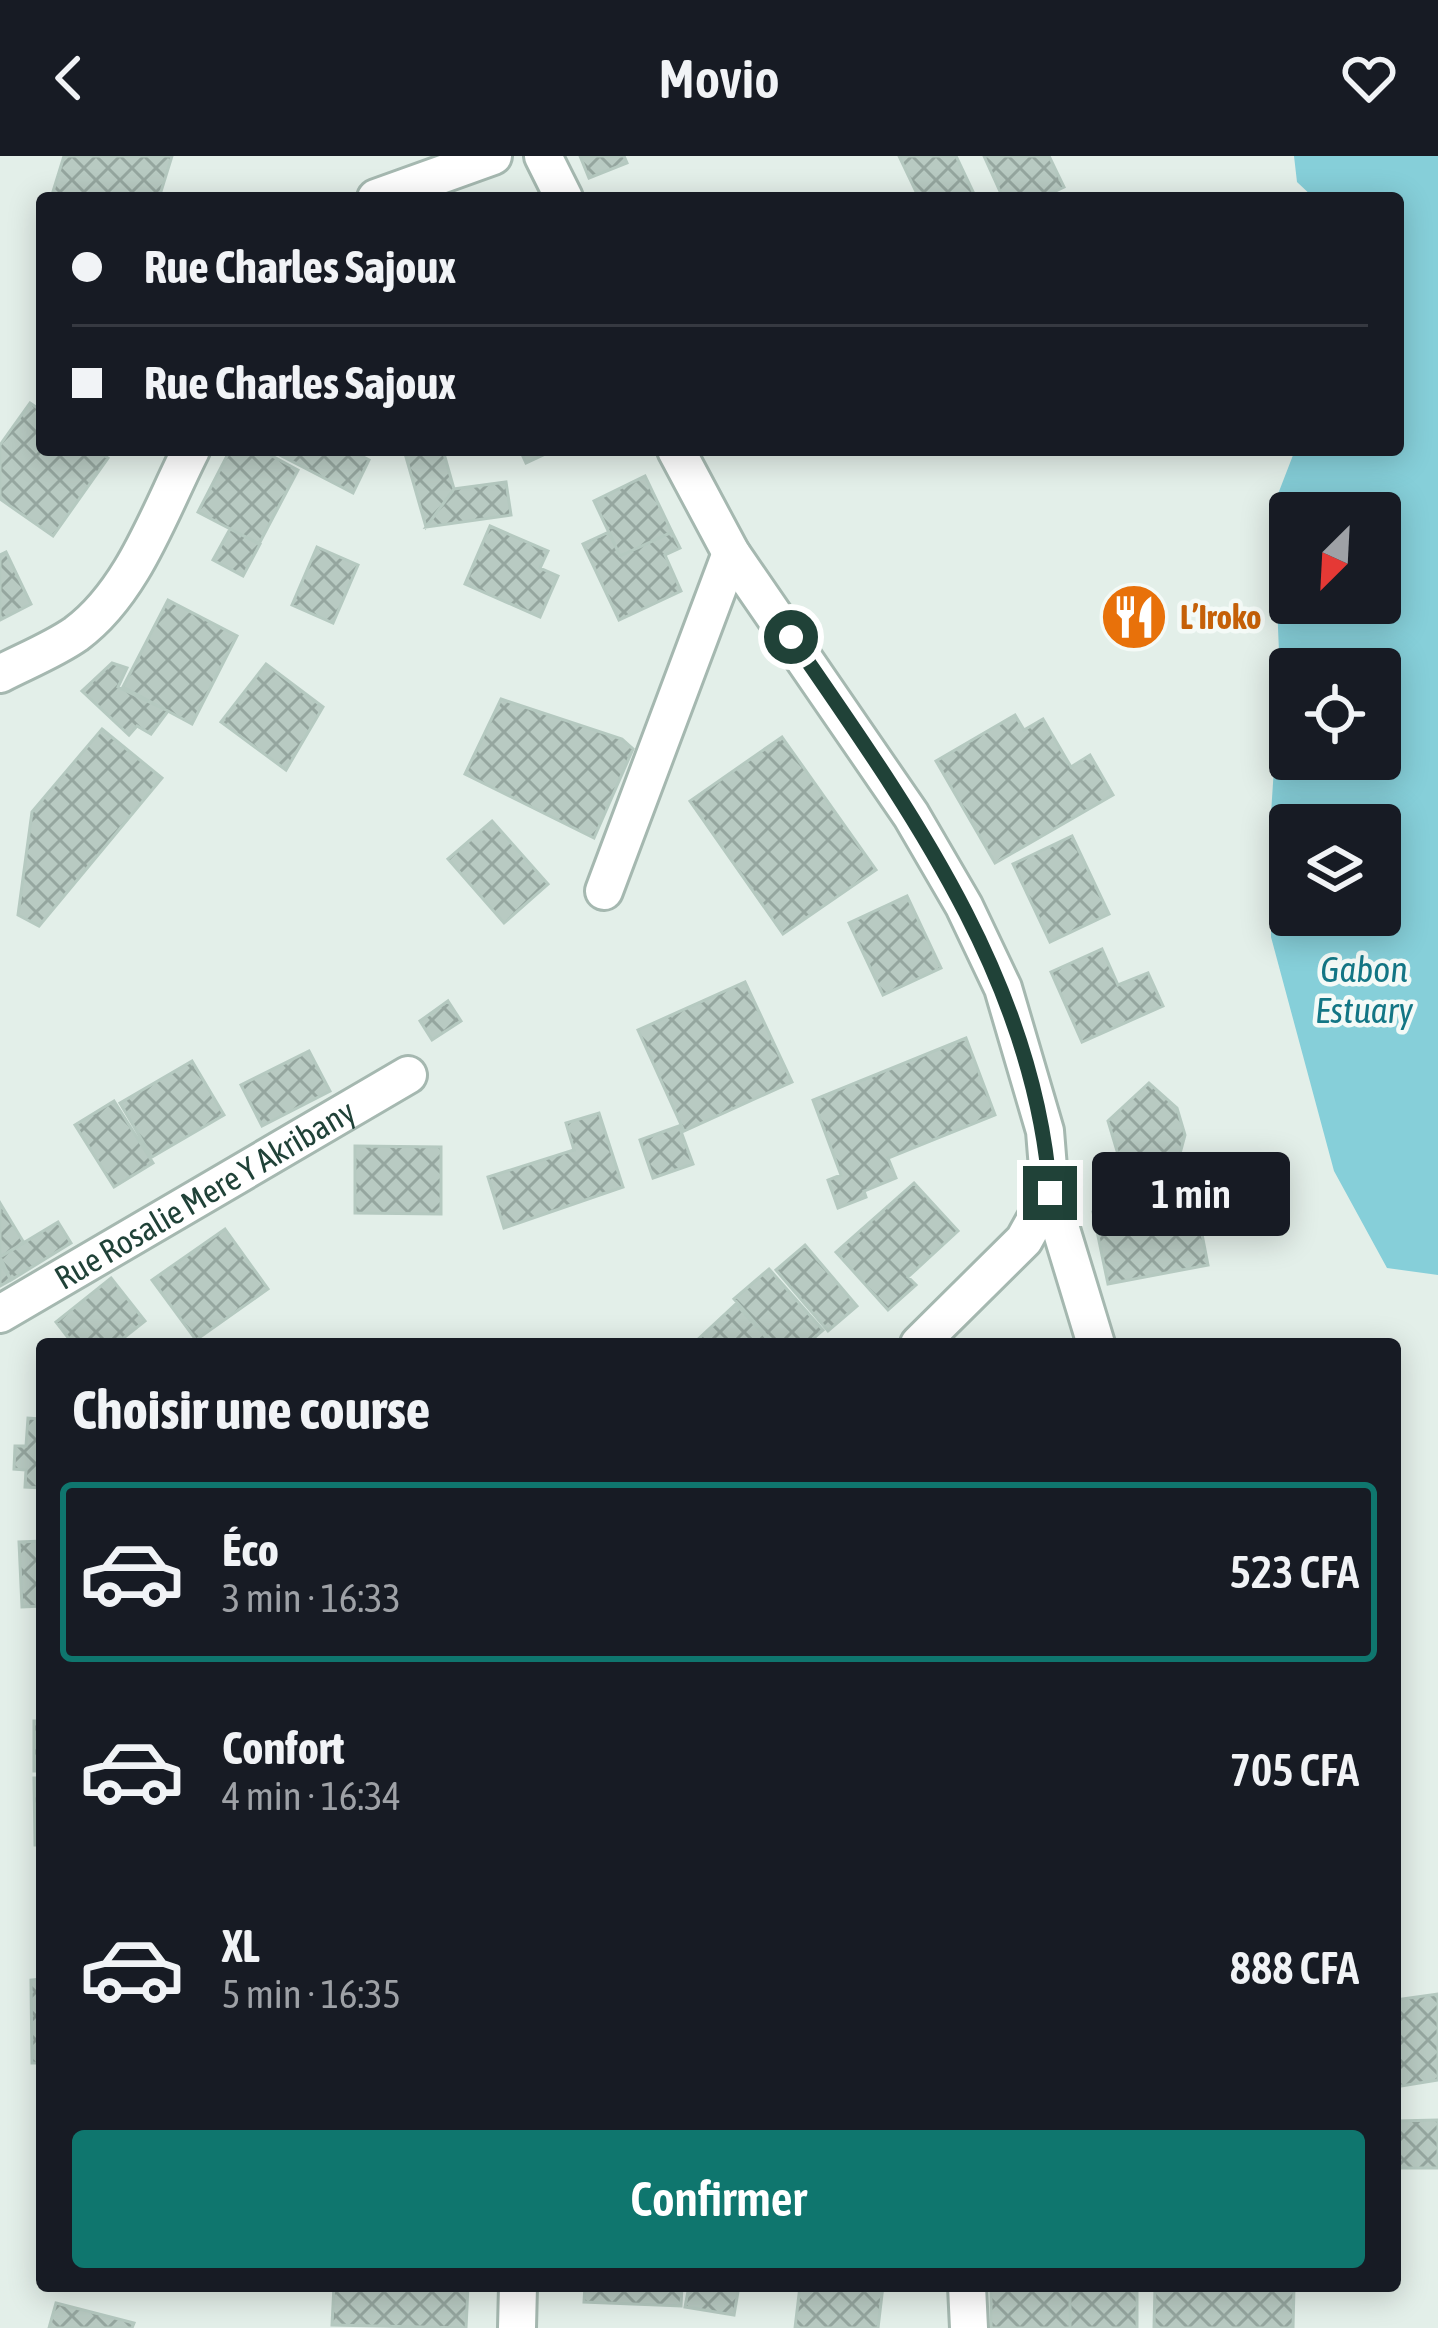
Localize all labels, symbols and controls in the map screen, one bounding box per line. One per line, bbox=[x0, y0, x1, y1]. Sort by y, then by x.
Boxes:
icon: back bbox=[36, 45, 102, 111]
icon: heart bbox=[1336, 45, 1402, 111]
text: Movio bbox=[658, 48, 780, 109]
text: Rue Charles Sajoux bbox=[144, 241, 456, 293]
text: Rue Charles Sajoux bbox=[144, 357, 456, 409]
north arrow bbox=[1269, 492, 1401, 624]
map controls bbox=[1269, 492, 1401, 936]
restaurant icon: L’Iroko bbox=[1099, 582, 1169, 652]
place label: L’Iroko bbox=[1180, 598, 1261, 636]
route start bbox=[764, 610, 818, 664]
button: locate bbox=[1269, 648, 1401, 780]
button: layers bbox=[1269, 804, 1401, 936]
water label: Gabon Estuary bbox=[1315, 948, 1413, 1031]
street label: Rue Rosalie Mere Y Akribany bbox=[48, 1092, 361, 1297]
callout: 1 min bbox=[1092, 1151, 1290, 1235]
route end bbox=[1023, 1166, 1077, 1220]
text: 1 min bbox=[1151, 1172, 1231, 1216]
text: Choisir une course bbox=[72, 1379, 430, 1440]
icon: car bbox=[78, 1518, 186, 1626]
text: Éco bbox=[222, 1524, 279, 1576]
text: 523 CFA bbox=[1230, 1546, 1359, 1598]
text: 3 min · 16:33 bbox=[222, 1576, 401, 1620]
icon: car bbox=[78, 1716, 186, 1824]
text: Confort bbox=[222, 1722, 345, 1774]
text: 705 CFA bbox=[1230, 1744, 1359, 1796]
text: 4 min · 16:34 bbox=[222, 1774, 401, 1818]
icon: car bbox=[78, 1914, 186, 2022]
text: XL bbox=[222, 1920, 260, 1972]
text: 888 CFA bbox=[1230, 1942, 1359, 1994]
text: 5 min · 16:35 bbox=[222, 1972, 401, 2016]
button: Confirmer bbox=[72, 2130, 1365, 2268]

